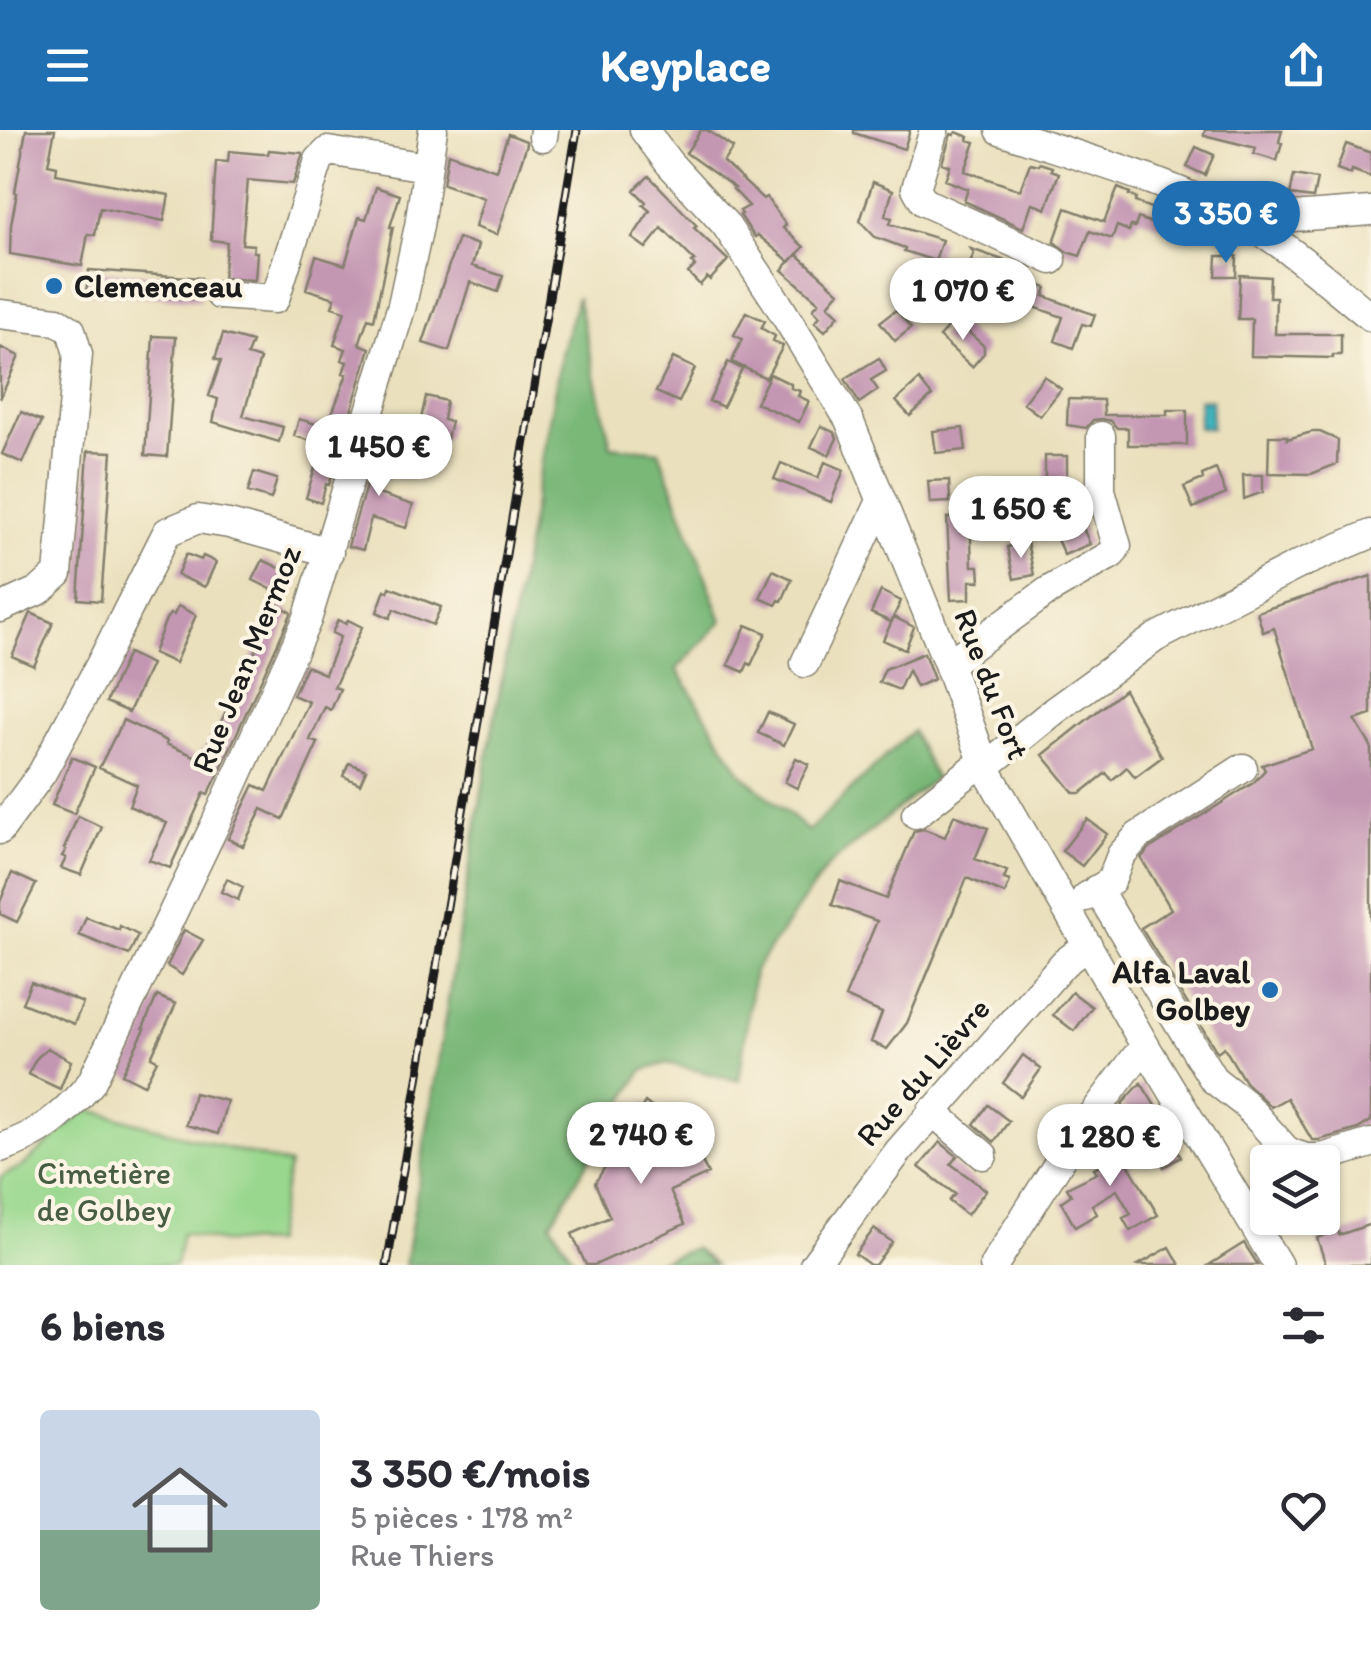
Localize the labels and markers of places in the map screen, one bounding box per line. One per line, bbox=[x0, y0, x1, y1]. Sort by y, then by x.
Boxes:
pin: 3 350 € bbox=[1134, 181, 1318, 266]
pin: 1 070 € bbox=[871, 258, 1055, 343]
place label: Clemenceau bbox=[74, 267, 243, 305]
marker: Clemenceau bbox=[43, 275, 65, 297]
pin: 1 450 € bbox=[287, 414, 471, 499]
pin: 1 650 € bbox=[929, 476, 1113, 561]
place label: Alfa Laval Golbey bbox=[1111, 953, 1251, 1028]
marker: Alfa Laval Golbey bbox=[1259, 979, 1281, 1001]
pin: 2 740 € bbox=[549, 1102, 733, 1187]
pin: 1 280 € bbox=[1018, 1104, 1202, 1189]

